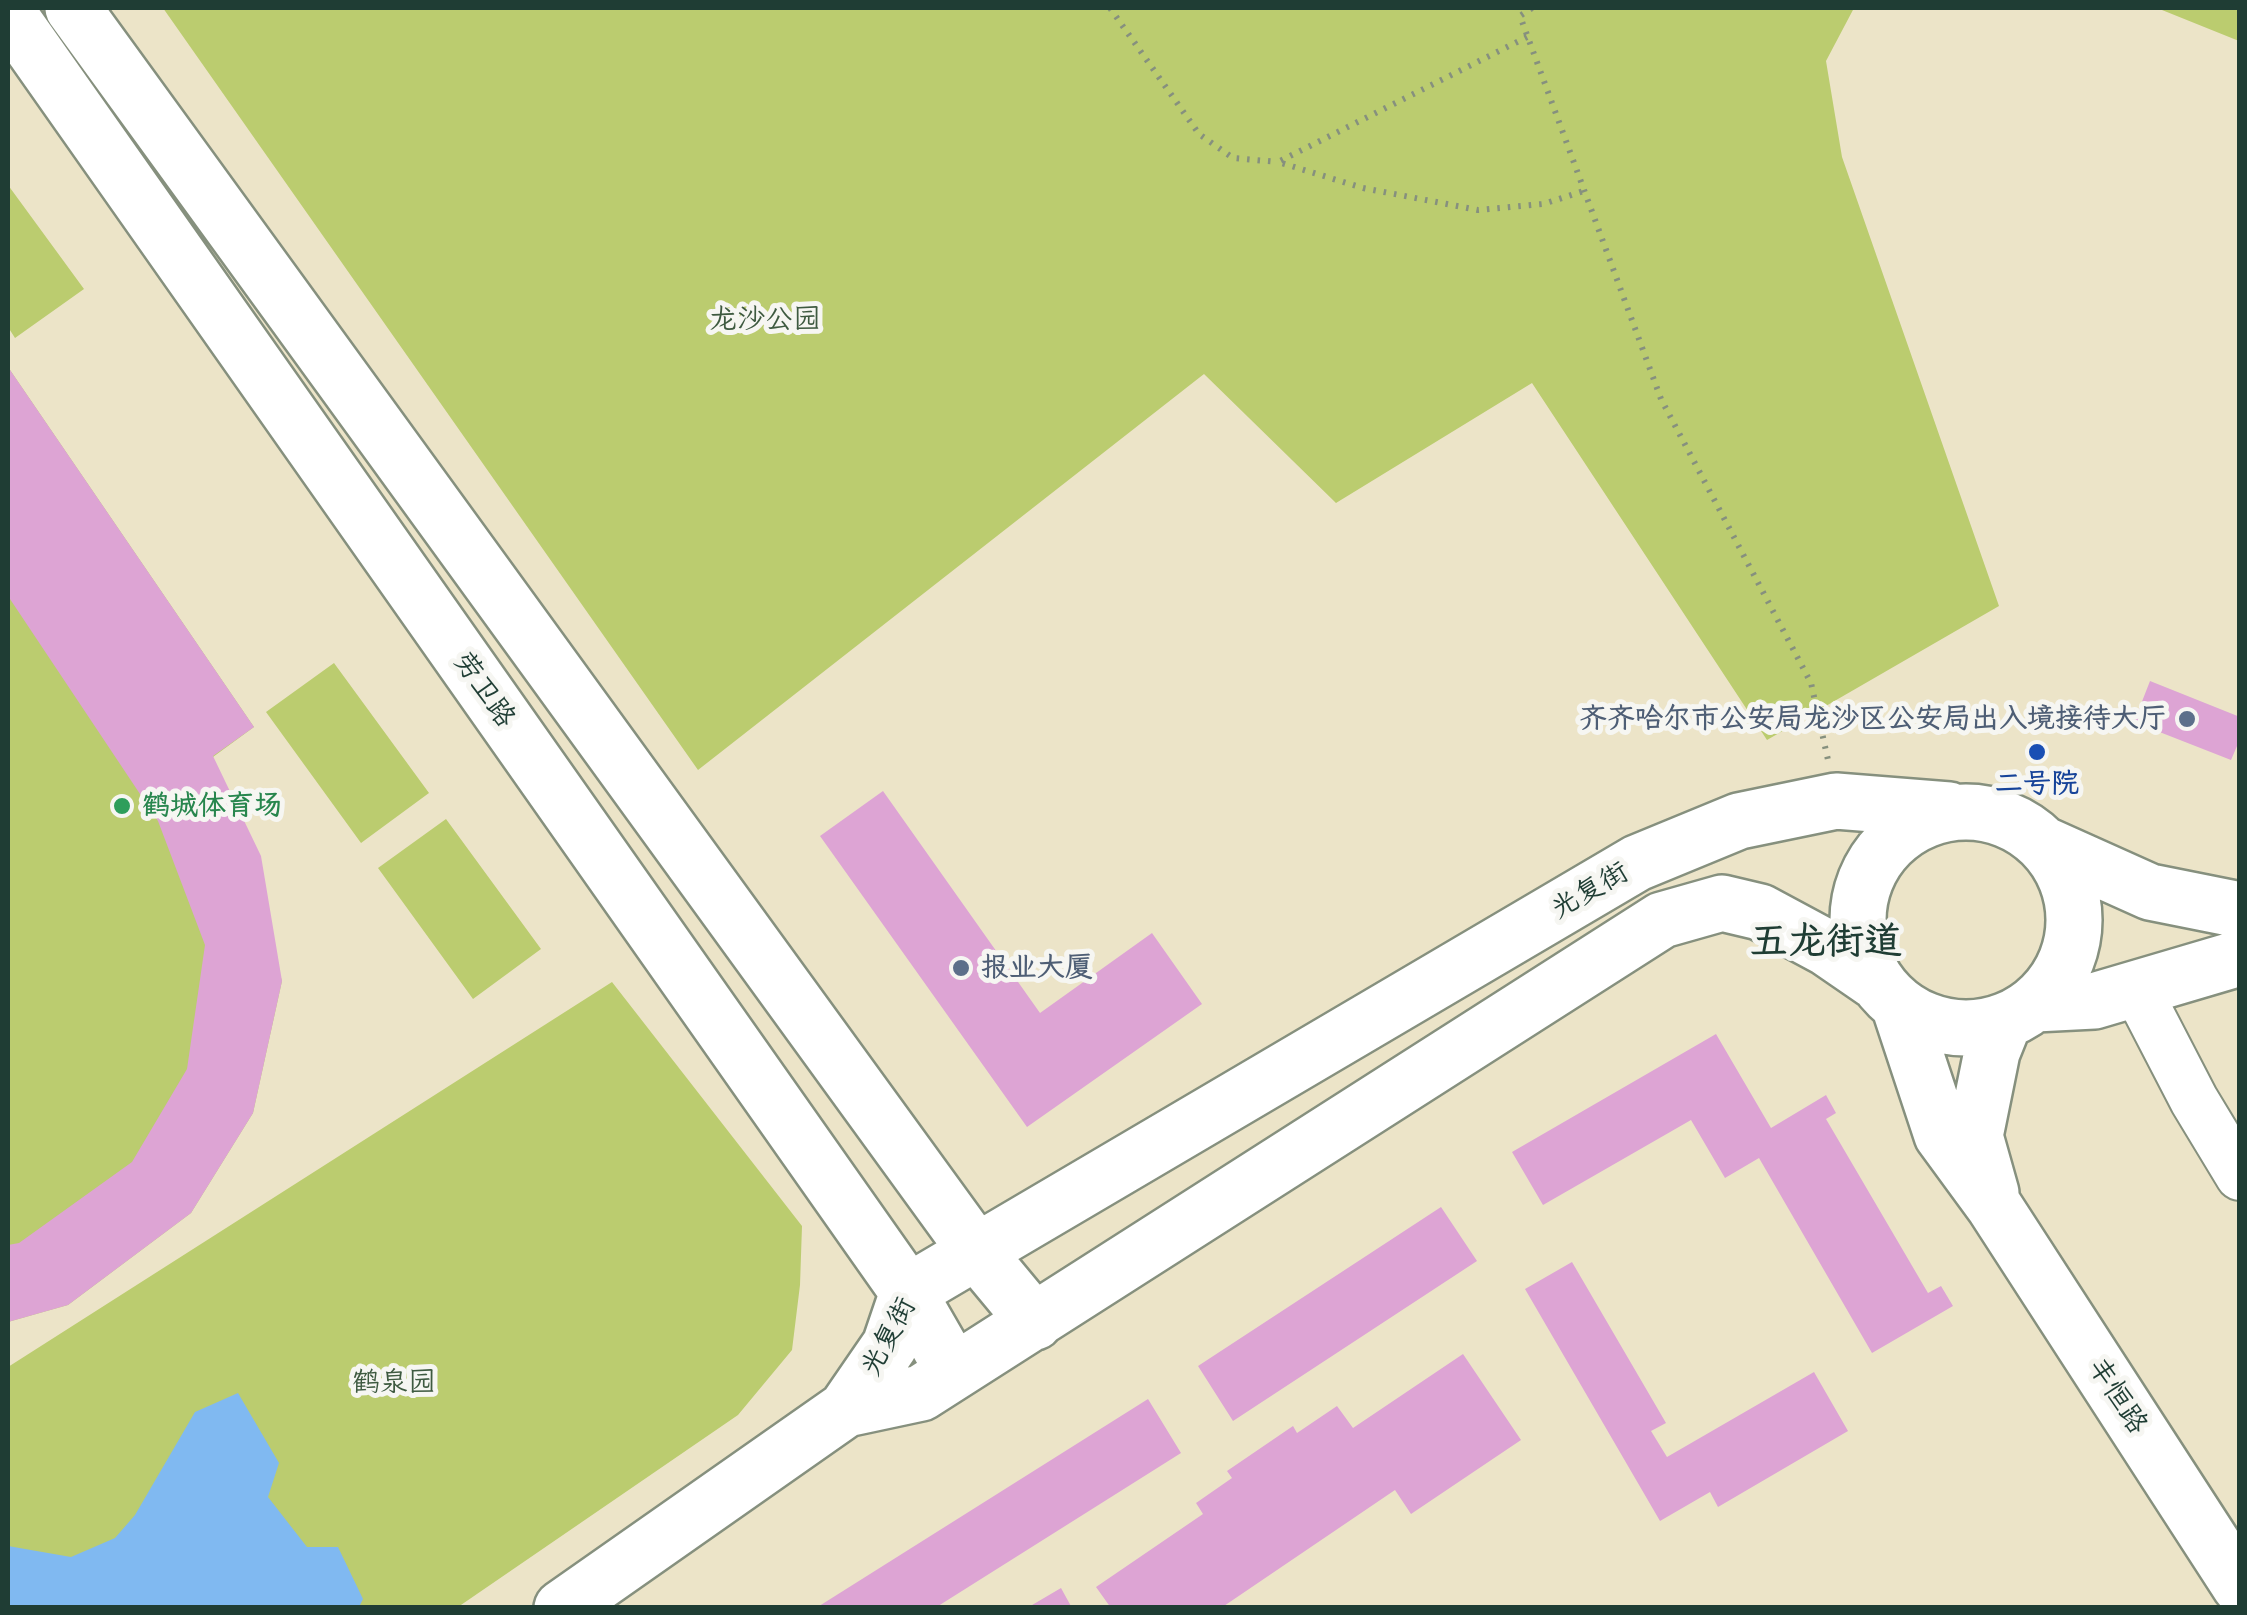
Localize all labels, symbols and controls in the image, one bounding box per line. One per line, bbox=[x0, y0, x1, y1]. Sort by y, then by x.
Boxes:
park label: 龙沙公园 bbox=[709, 303, 821, 337]
street label: 劳卫路 bbox=[446, 646, 522, 734]
place label: 齐齐哈尔市公安局龙沙区公安局出入境接待大厅 bbox=[1579, 702, 2167, 736]
marker: 齐齐哈尔市公安局龙沙区公安局出入境接待大厅 bbox=[2176, 708, 2198, 730]
marker: 二号院 bbox=[2026, 741, 2048, 763]
place label: 二号院 bbox=[1995, 767, 2079, 801]
place label: 鹤城体育场 bbox=[142, 789, 282, 823]
marker: 鹤城体育场 bbox=[111, 795, 133, 817]
street label: 光复街 bbox=[1545, 855, 1635, 927]
district label: 五龙街道 bbox=[1750, 920, 1902, 966]
place label: 报业大厦 bbox=[981, 951, 1093, 985]
marker: 报业大厦 bbox=[950, 957, 972, 979]
street label: 光复街 bbox=[854, 1292, 924, 1382]
street label: 丰恒路 bbox=[2080, 1352, 2154, 1440]
park label: 鹤泉园 bbox=[352, 1366, 436, 1400]

